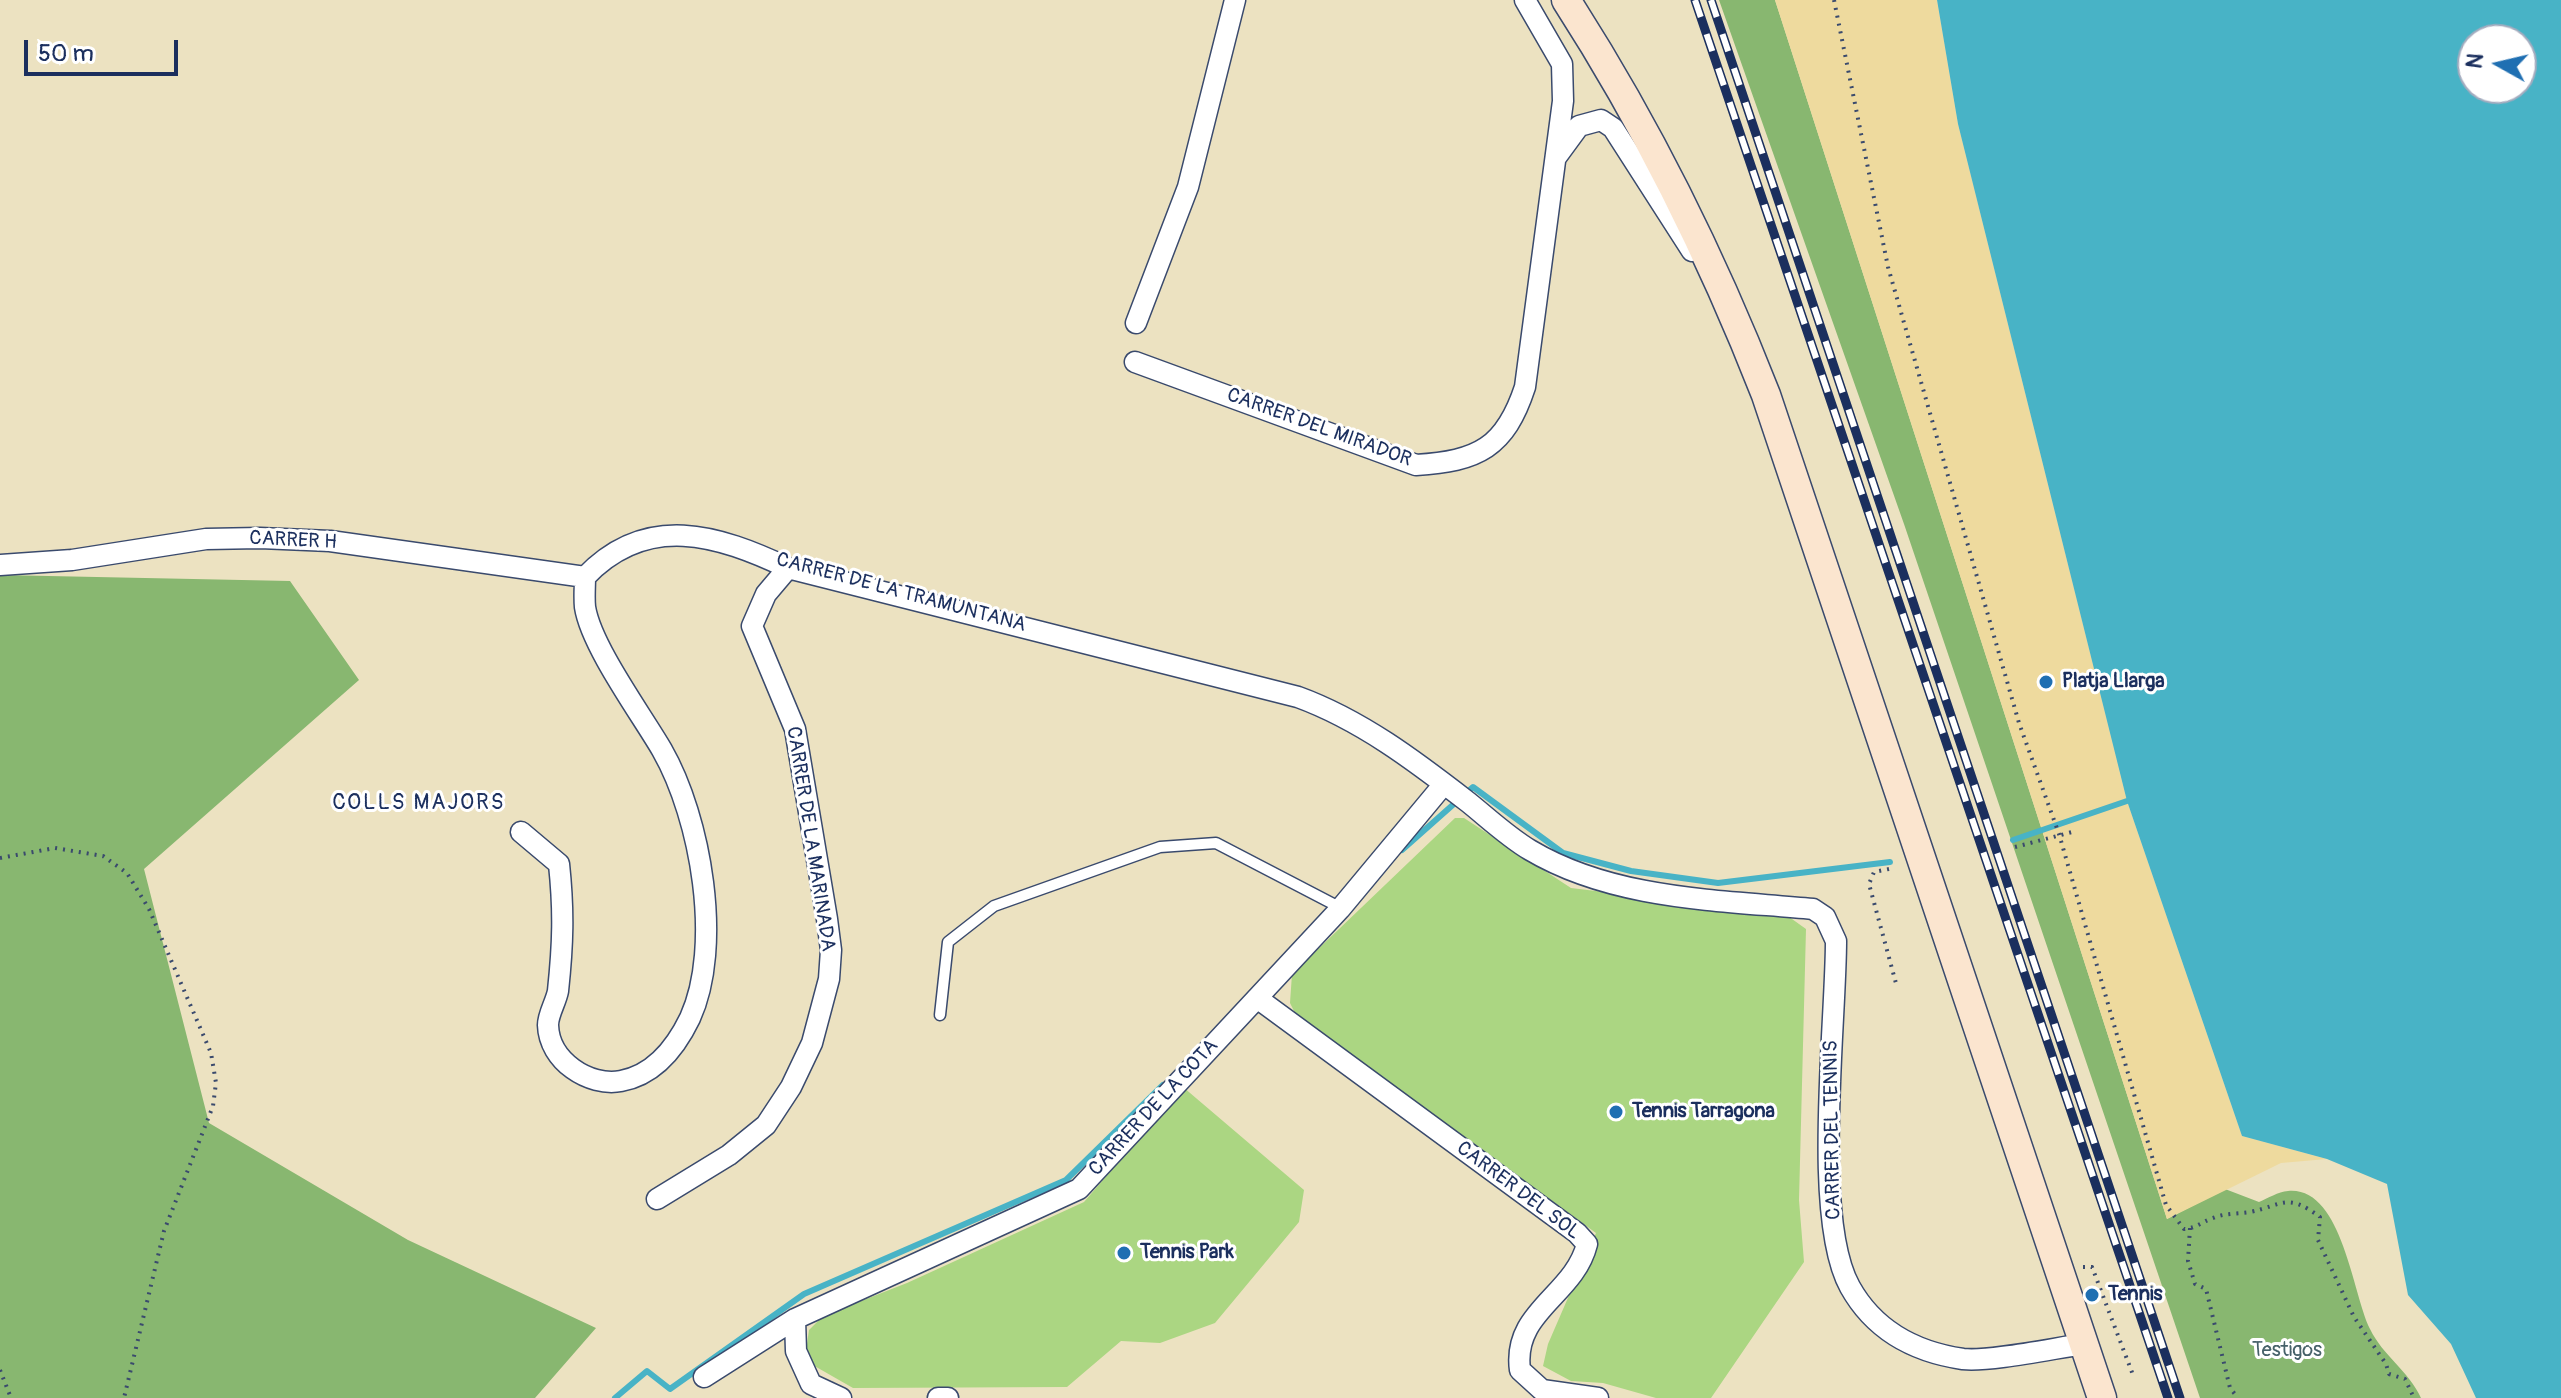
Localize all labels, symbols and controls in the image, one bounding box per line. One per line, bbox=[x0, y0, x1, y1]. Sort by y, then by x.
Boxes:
scale bar bbox=[28, 24, 182, 74]
north arrow bbox=[2457, 24, 2537, 104]
text: 50 m bbox=[38, 39, 94, 68]
text: N bbox=[2460, 52, 2490, 70]
street label: CARRER DEL MIRADOR bbox=[1223, 383, 1415, 473]
street label: CARRER H bbox=[249, 527, 337, 555]
street label: CARRER DE LA TRAMUNTANA bbox=[774, 548, 1028, 638]
place label: Platja Llarga bbox=[2062, 670, 2165, 694]
marker: Platja Llarga bbox=[2037, 673, 2055, 691]
street label: CARRER DE LA MARINADA bbox=[780, 725, 840, 953]
district label: COLLS MAJORS bbox=[332, 790, 506, 816]
street label: CARRER DE LA COTA bbox=[1084, 1035, 1224, 1181]
street label: CARRER DEL TENNIS bbox=[1819, 1040, 1847, 1220]
place label: Tennis Tarragona bbox=[1632, 1100, 1775, 1124]
marker: Tennis Tarragona bbox=[1607, 1103, 1625, 1121]
street label: CARRER DEL SOL bbox=[1451, 1137, 1585, 1245]
place label: Tennis Park bbox=[1140, 1241, 1234, 1265]
marker: Tennis Park bbox=[1115, 1244, 1133, 1262]
place label: Tennis bbox=[2108, 1283, 2162, 1307]
marker: Tennis bbox=[2083, 1286, 2101, 1304]
park label: Testigos bbox=[2252, 1339, 2322, 1363]

